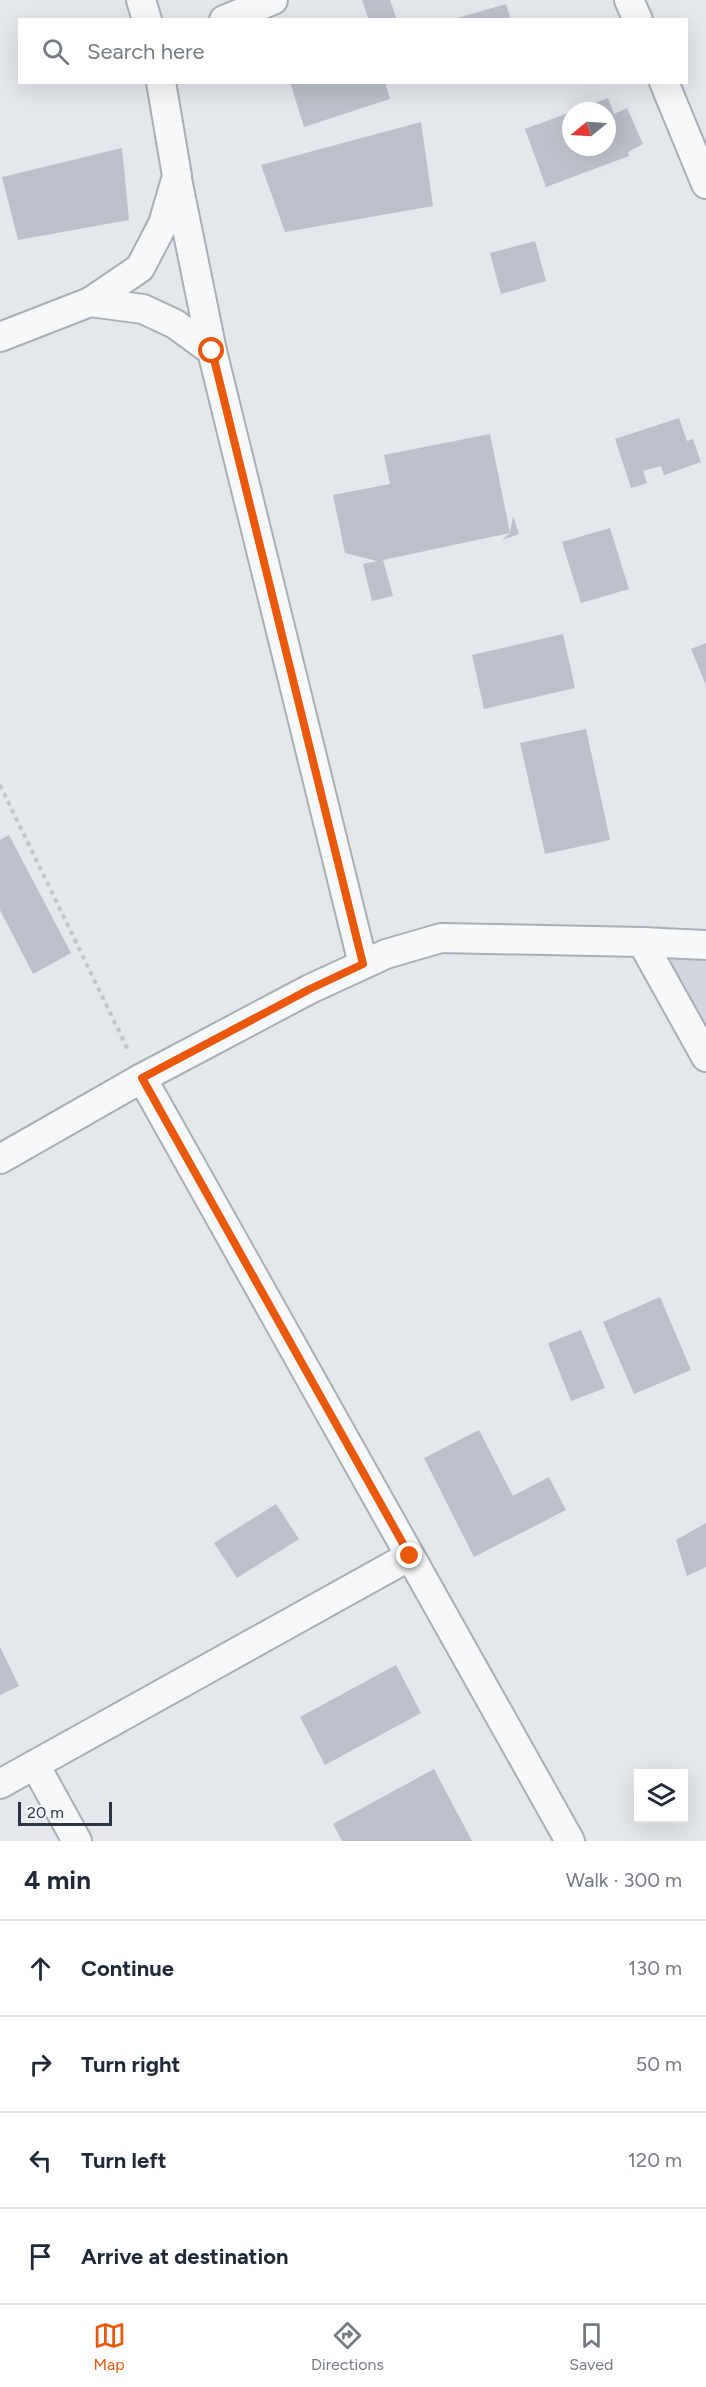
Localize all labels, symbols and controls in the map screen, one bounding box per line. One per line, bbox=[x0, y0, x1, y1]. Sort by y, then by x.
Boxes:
search box bbox=[18, 18, 688, 84]
icon: search bbox=[39, 35, 72, 68]
text: Search here bbox=[87, 38, 205, 65]
north arrow bbox=[562, 102, 616, 156]
route start bbox=[198, 337, 224, 363]
route end bbox=[396, 1542, 422, 1568]
map controls bbox=[634, 1769, 688, 1823]
button: layers bbox=[634, 1769, 688, 1823]
scale bar bbox=[18, 1799, 112, 1826]
text: 20 m bbox=[27, 1803, 64, 1822]
text: 4 min bbox=[24, 1864, 91, 1896]
text: Walk · 300 m bbox=[566, 1868, 682, 1892]
icon: ahead bbox=[24, 1952, 57, 1985]
text: Continue bbox=[81, 1955, 174, 1982]
text: 130 m bbox=[628, 1956, 682, 1980]
icon: right bbox=[24, 2048, 57, 2081]
text: Turn right bbox=[81, 2051, 180, 2078]
text: 50 m bbox=[636, 2052, 682, 2076]
icon: left bbox=[24, 2144, 57, 2177]
text: Turn left bbox=[81, 2147, 167, 2174]
text: 120 m bbox=[628, 2148, 682, 2172]
icon: arrive bbox=[24, 2240, 57, 2273]
text: Arrive at destination bbox=[81, 2243, 289, 2270]
tab: Map bbox=[93, 2319, 126, 2374]
tab: Directions bbox=[311, 2319, 384, 2374]
tab: Saved bbox=[569, 2319, 613, 2374]

